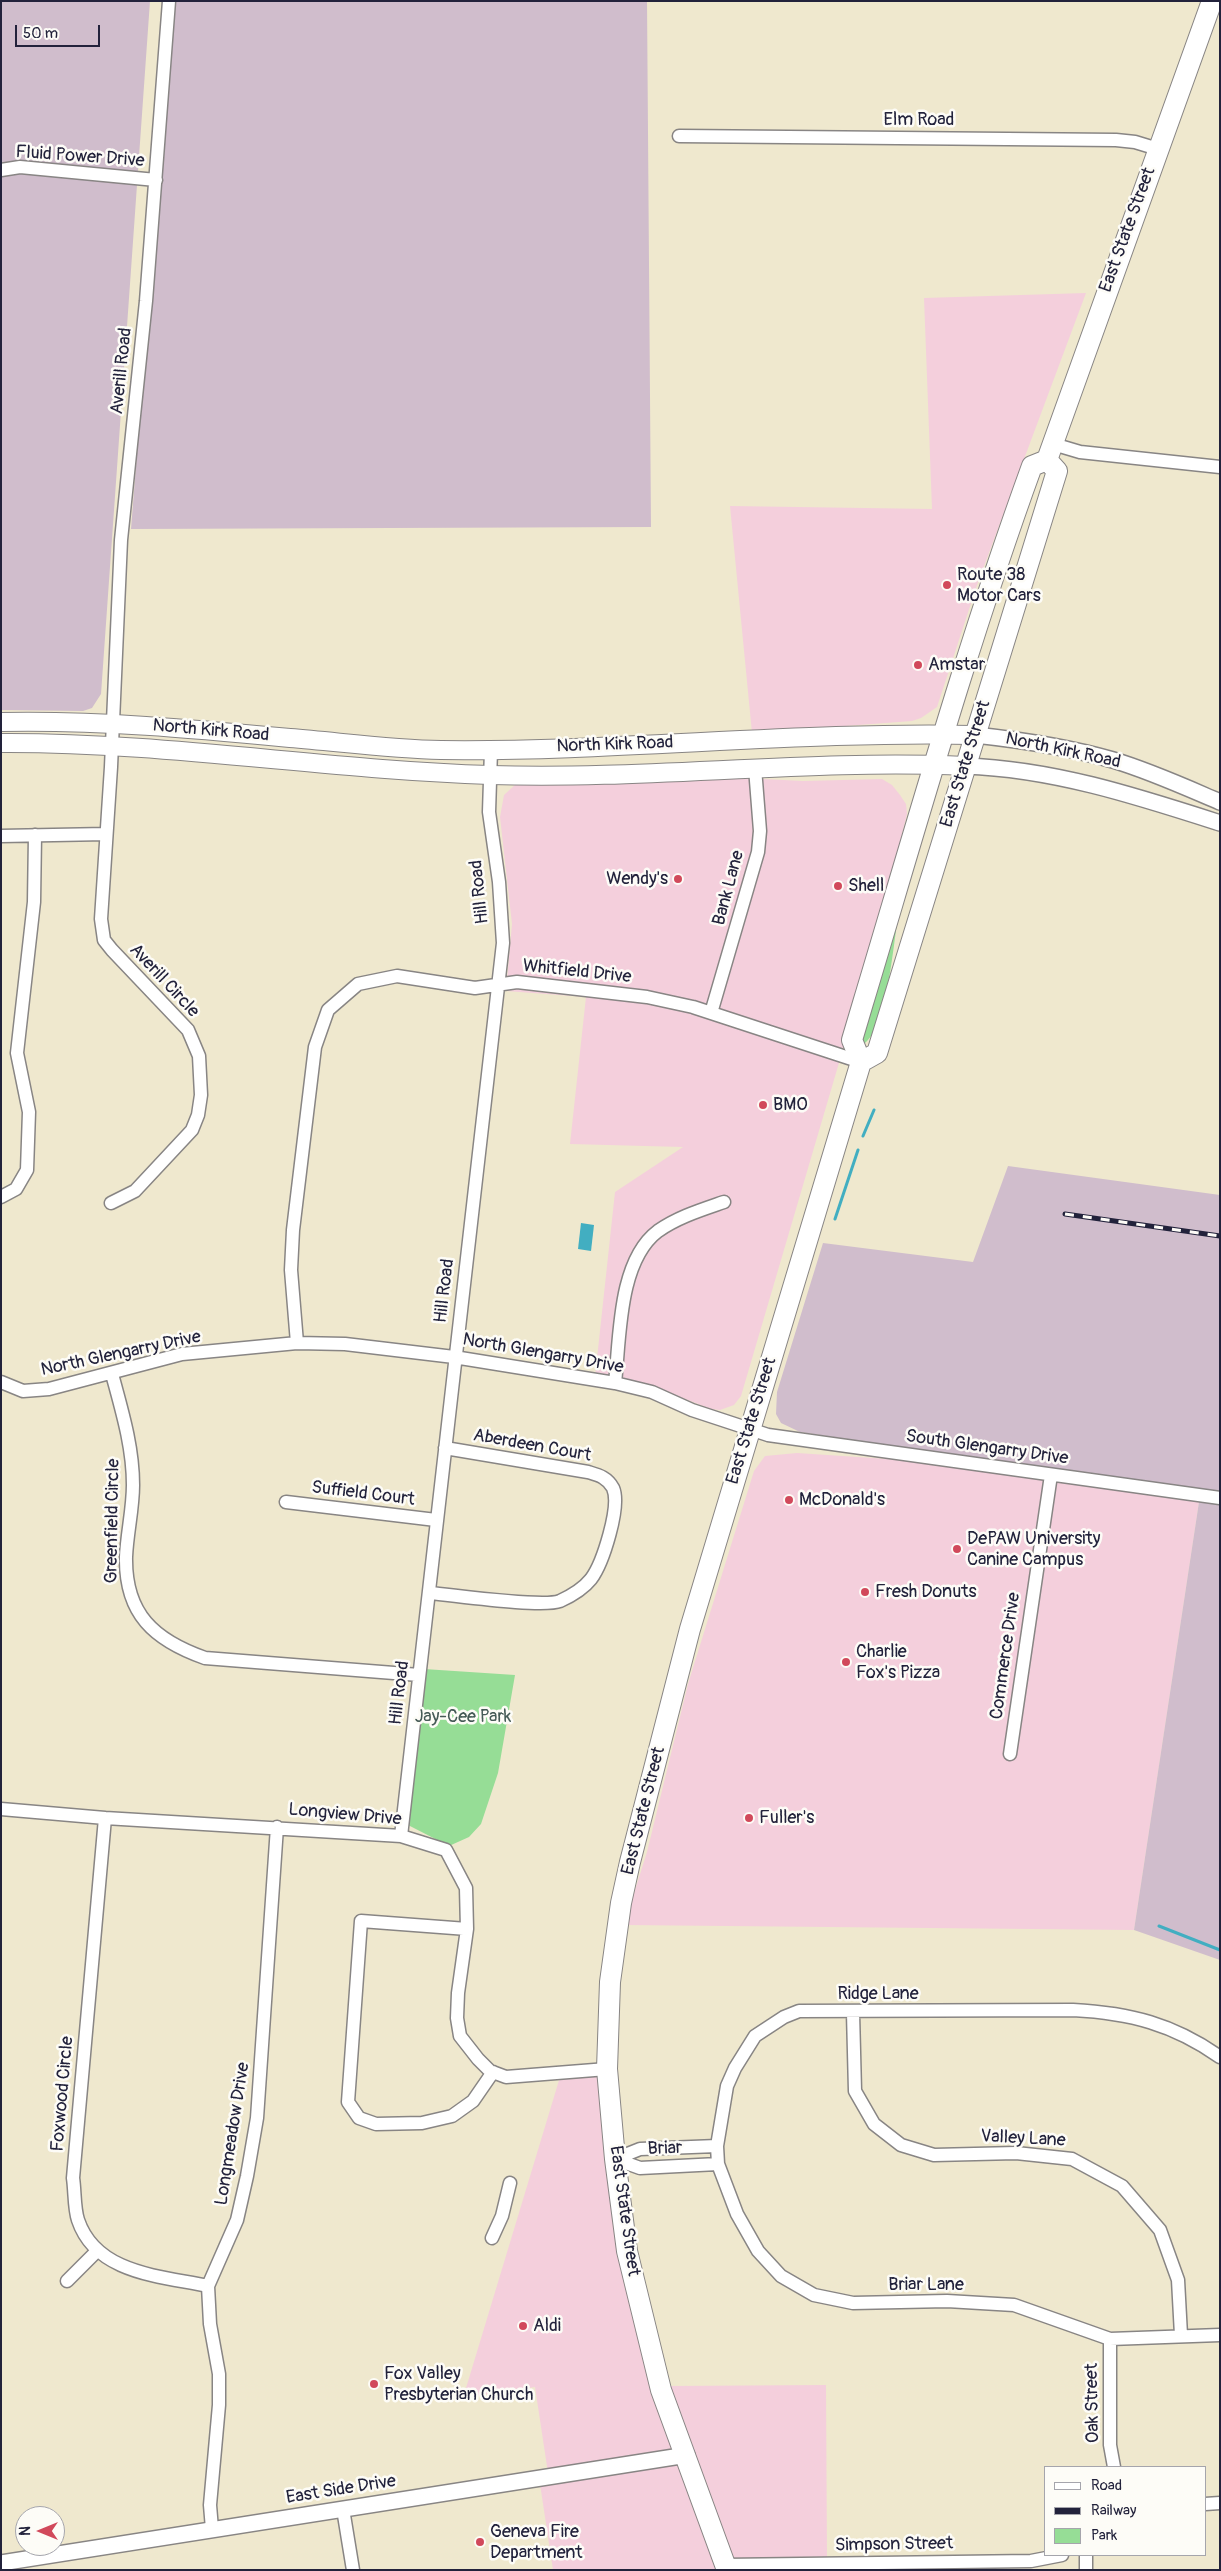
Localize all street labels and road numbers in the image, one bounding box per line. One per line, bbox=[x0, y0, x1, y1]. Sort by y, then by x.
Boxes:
street label: Elm Road bbox=[884, 109, 954, 131]
street label: Fluid Power Drive bbox=[15, 142, 145, 172]
street label: East State Street bbox=[1095, 165, 1161, 295]
street label: Averill Road bbox=[107, 327, 137, 415]
street label: East State Street bbox=[936, 698, 996, 830]
street label: North Kirk Road bbox=[152, 715, 270, 747]
street label: North Kirk Road bbox=[1004, 728, 1122, 774]
street label: North Kirk Road bbox=[556, 732, 674, 758]
street label: Bank Lane bbox=[709, 848, 749, 928]
street label: Hill Road bbox=[466, 859, 494, 925]
street label: Averill Circle bbox=[124, 940, 204, 1022]
street label: Whitfield Drive bbox=[522, 956, 632, 988]
street label: Hill Road bbox=[430, 1258, 460, 1324]
street label: North Glengarry Drive bbox=[39, 1327, 203, 1381]
street label: North Glengarry Drive bbox=[461, 1329, 625, 1379]
street label: East State Street bbox=[722, 1355, 782, 1487]
street label: Aberdeen Court bbox=[471, 1425, 593, 1467]
street label: South Glengarry Drive bbox=[904, 1426, 1070, 1470]
street label: Greenfield Circle bbox=[101, 1458, 125, 1584]
street label: Suffield Court bbox=[310, 1477, 416, 1511]
street label: Commerce Drive bbox=[986, 1591, 1026, 1721]
street label: Hill Road bbox=[385, 1660, 415, 1726]
street label: East State Street bbox=[618, 1745, 670, 1877]
street label: Longview Drive bbox=[288, 1799, 402, 1831]
street label: Ridge Lane bbox=[837, 1983, 919, 2005]
street label: Foxwood Circle bbox=[47, 2035, 79, 2153]
street label: Longmeadow Drive bbox=[211, 2061, 255, 2207]
street label: Valley Lane bbox=[980, 2126, 1066, 2152]
street label: Briar bbox=[647, 2138, 683, 2160]
street label: East State Street bbox=[604, 2144, 644, 2278]
street label: Briar Lane bbox=[888, 2274, 964, 2296]
street label: Oak Street bbox=[1082, 2363, 1104, 2443]
street label: East Side Drive bbox=[285, 2471, 397, 2509]
street label: Simpson Street bbox=[835, 2533, 953, 2557]

